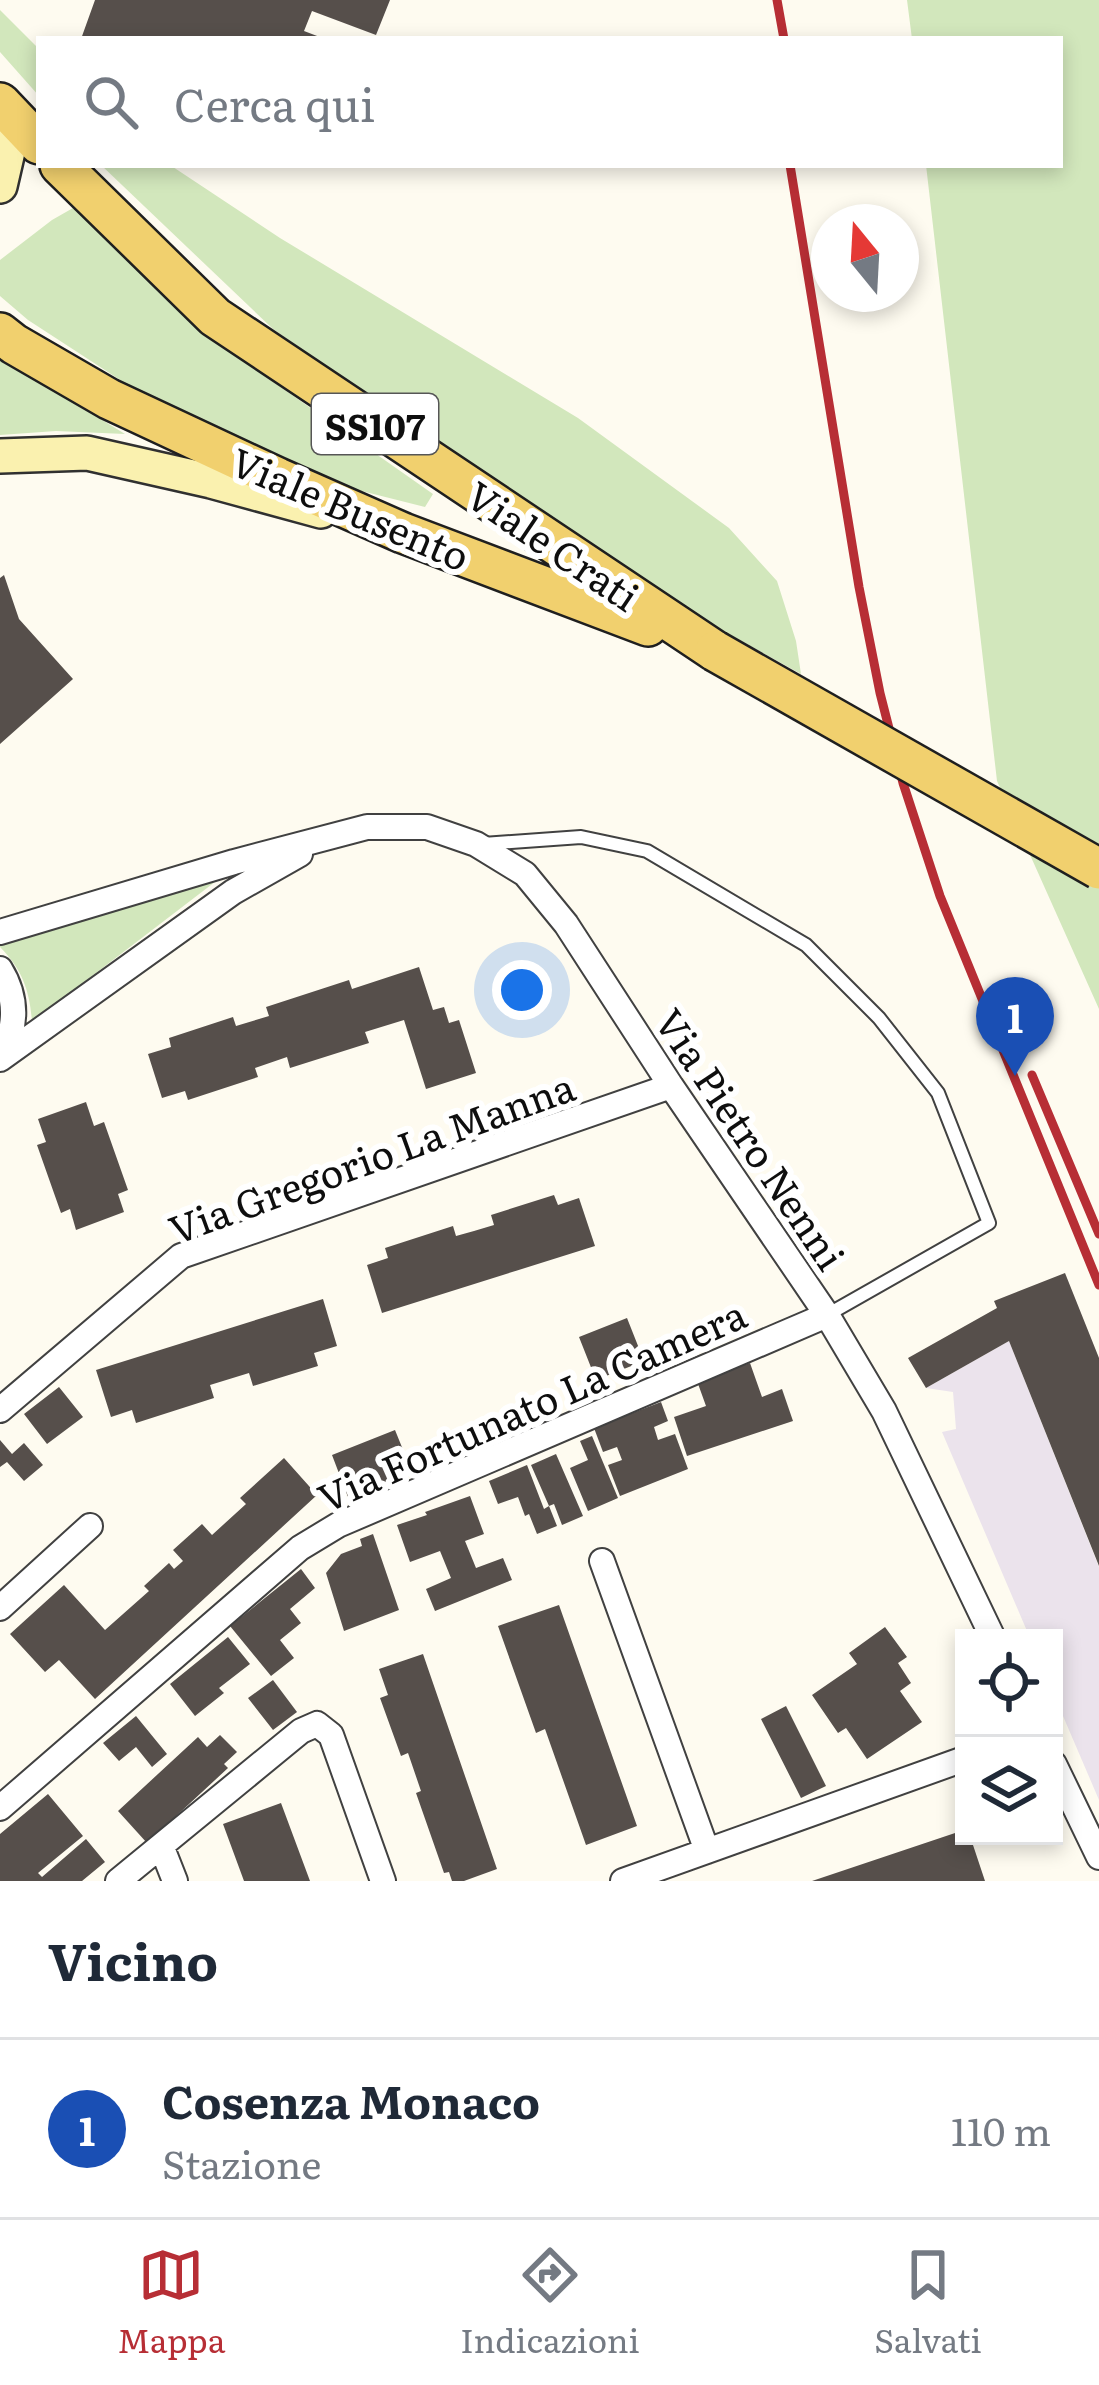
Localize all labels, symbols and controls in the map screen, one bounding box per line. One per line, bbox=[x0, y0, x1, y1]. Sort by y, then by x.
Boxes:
search box bbox=[36, 36, 1063, 168]
icon: search bbox=[78, 69, 144, 135]
text: Cerca qui bbox=[174, 69, 375, 136]
north arrow bbox=[811, 204, 919, 312]
road number: SS107 bbox=[312, 394, 438, 454]
street label: Viale Busento bbox=[223, 431, 479, 583]
street label: Viale Crati bbox=[456, 465, 652, 623]
your location bbox=[492, 960, 552, 1020]
pin: 1 bbox=[976, 977, 1054, 1076]
street label: Via Pietro Nenni bbox=[643, 996, 861, 1280]
street label: Via Gregorio La Manna bbox=[160, 1056, 582, 1256]
street label: Via Fortunato La Camera bbox=[308, 1283, 754, 1525]
map controls bbox=[955, 1629, 1063, 1845]
button: locate bbox=[955, 1629, 1063, 1737]
button: layers bbox=[955, 1737, 1063, 1845]
text: Vicino bbox=[48, 1921, 218, 1997]
text: Cosenza Monaco bbox=[162, 2066, 540, 2133]
text: 1 bbox=[79, 2100, 95, 2158]
text: 110 m bbox=[951, 2100, 1051, 2158]
text: Stazione bbox=[162, 2133, 322, 2191]
tab: Mappa bbox=[117, 2242, 225, 2363]
tab: Indicazioni bbox=[460, 2242, 640, 2363]
tab: Salvati bbox=[874, 2242, 982, 2363]

